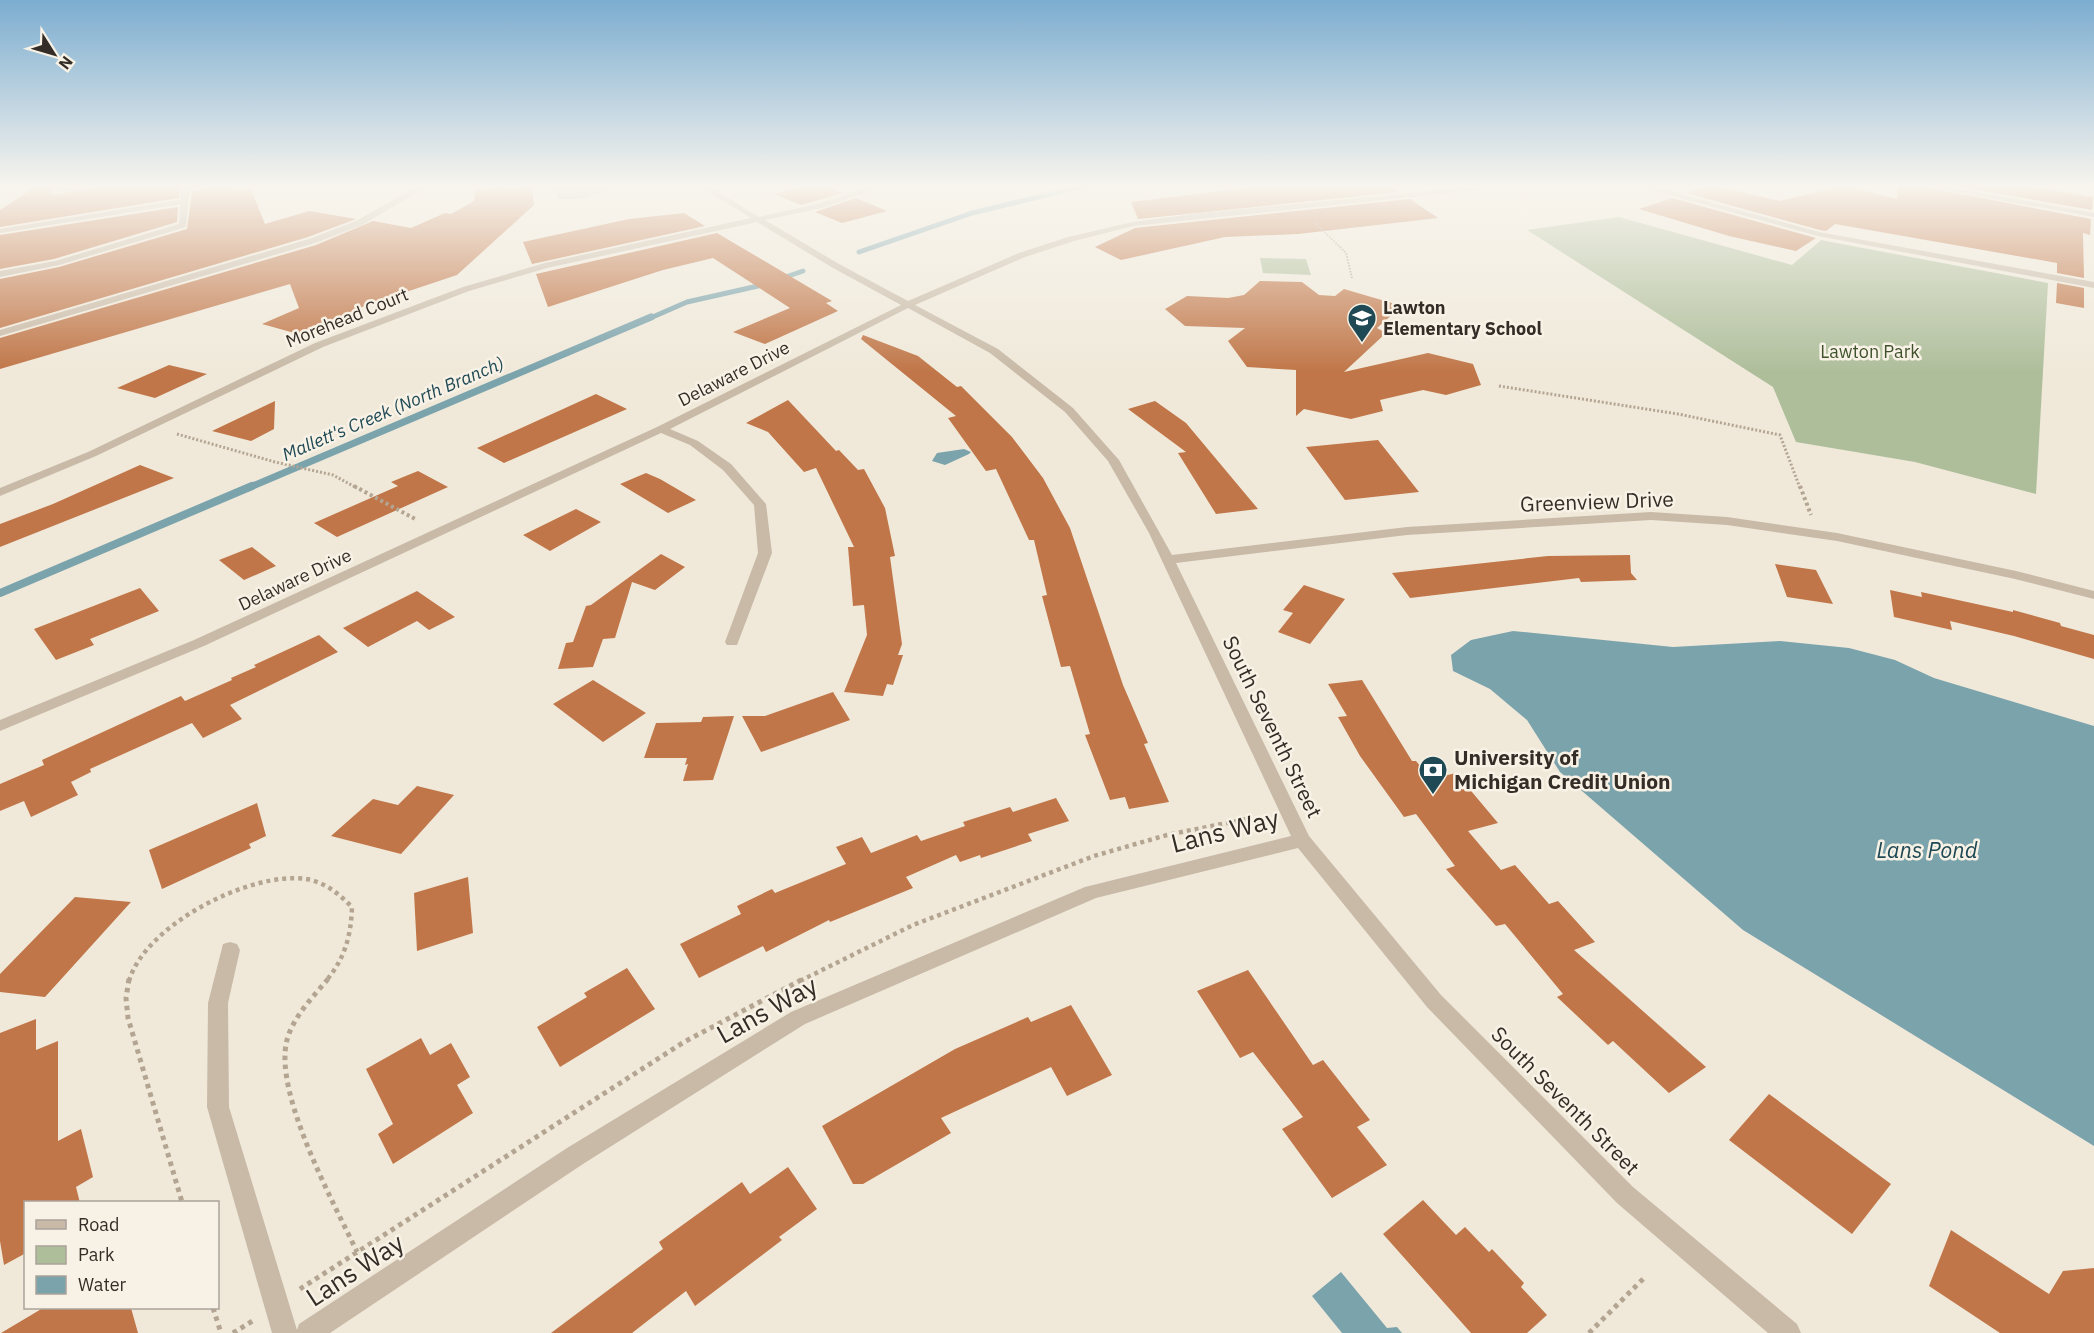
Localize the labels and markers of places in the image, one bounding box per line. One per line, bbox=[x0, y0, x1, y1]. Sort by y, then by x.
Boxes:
place label: Lawton Elementary School bbox=[1383, 296, 1542, 340]
school or university icon: Lawton Elementary School bbox=[1346, 302, 1378, 344]
place label: University of Michigan Credit Union bbox=[1454, 743, 1671, 795]
bank icon: University of Michigan Credit Union bbox=[1417, 754, 1449, 796]

